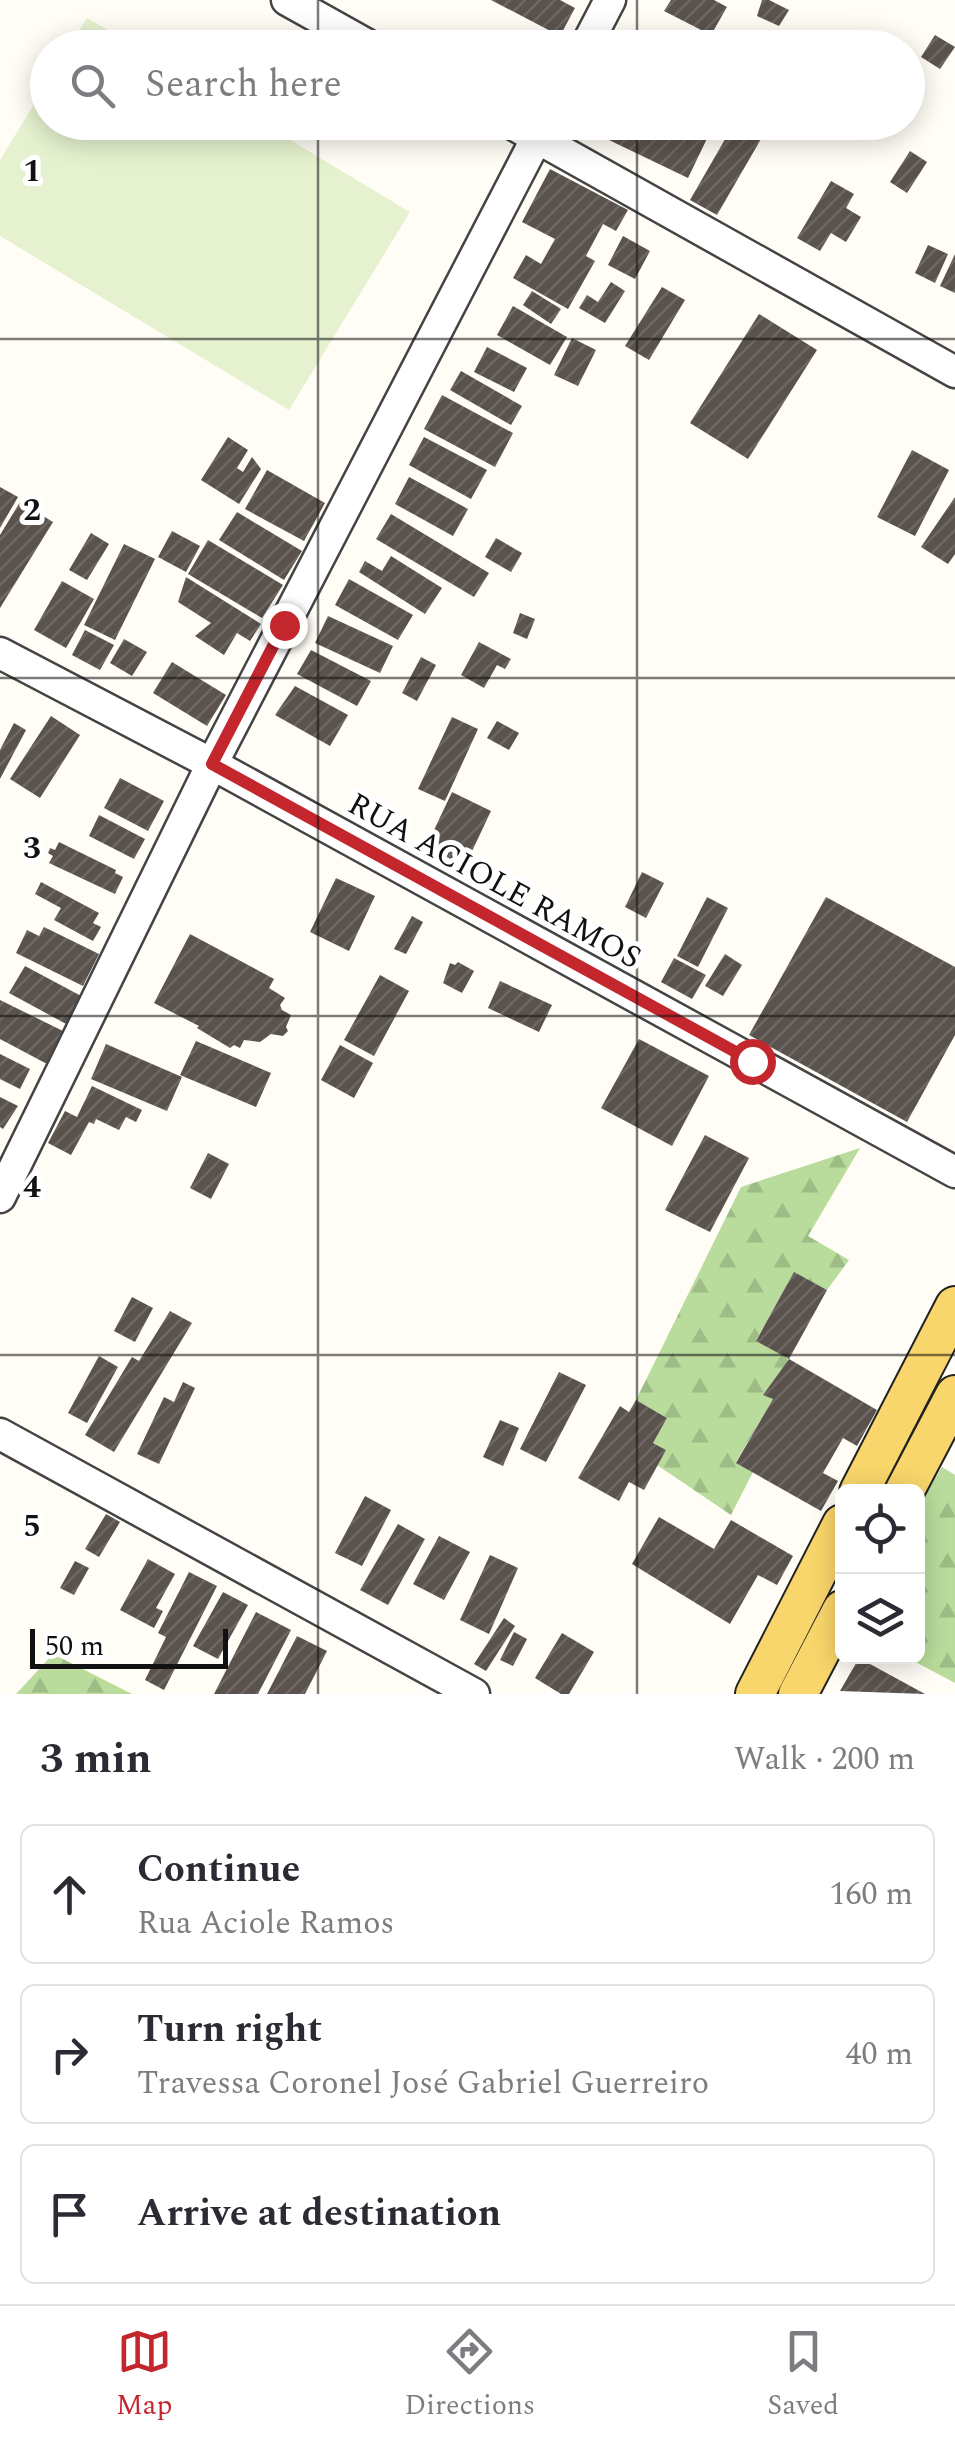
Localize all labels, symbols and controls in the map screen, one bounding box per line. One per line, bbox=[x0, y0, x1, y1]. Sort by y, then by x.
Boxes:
search box bbox=[30, 30, 925, 140]
text: Search here bbox=[145, 56, 342, 114]
icon: search bbox=[65, 58, 120, 113]
text: 1 bbox=[23, 147, 41, 196]
text: 2 bbox=[23, 486, 41, 535]
route end bbox=[262, 603, 308, 649]
street label: RUA ACIOLE RAMOS bbox=[339, 780, 650, 982]
text: 3 bbox=[23, 824, 41, 873]
route start bbox=[730, 1039, 776, 1085]
text: 4 bbox=[23, 1163, 41, 1212]
map controls bbox=[835, 1484, 925, 1664]
button: locate bbox=[835, 1484, 925, 1574]
text: 5 bbox=[23, 1502, 41, 1551]
button: layers bbox=[835, 1574, 925, 1664]
scale bar bbox=[30, 1624, 228, 1668]
text: 50 m bbox=[45, 1625, 104, 1668]
text: 3 min bbox=[40, 1728, 152, 1791]
text: Walk · 200 m bbox=[734, 1735, 915, 1784]
text: Continue bbox=[137, 1841, 300, 1899]
icon: ahead bbox=[42, 1867, 97, 1922]
text: 160 m bbox=[829, 1870, 913, 1919]
text: Rua Aciole Ramos bbox=[137, 1899, 394, 1948]
text: Turn right bbox=[137, 2001, 322, 2059]
icon: right bbox=[42, 2027, 97, 2082]
text: 40 m bbox=[845, 2030, 913, 2079]
text: Travessa Coronel José Gabriel Guerreiro bbox=[137, 2059, 709, 2108]
text: Arrive at destination bbox=[137, 2185, 501, 2243]
icon: arrive bbox=[42, 2187, 97, 2242]
tab: Map bbox=[116, 2324, 172, 2427]
tab: Directions bbox=[404, 2324, 535, 2427]
tab: Saved bbox=[767, 2324, 839, 2427]

